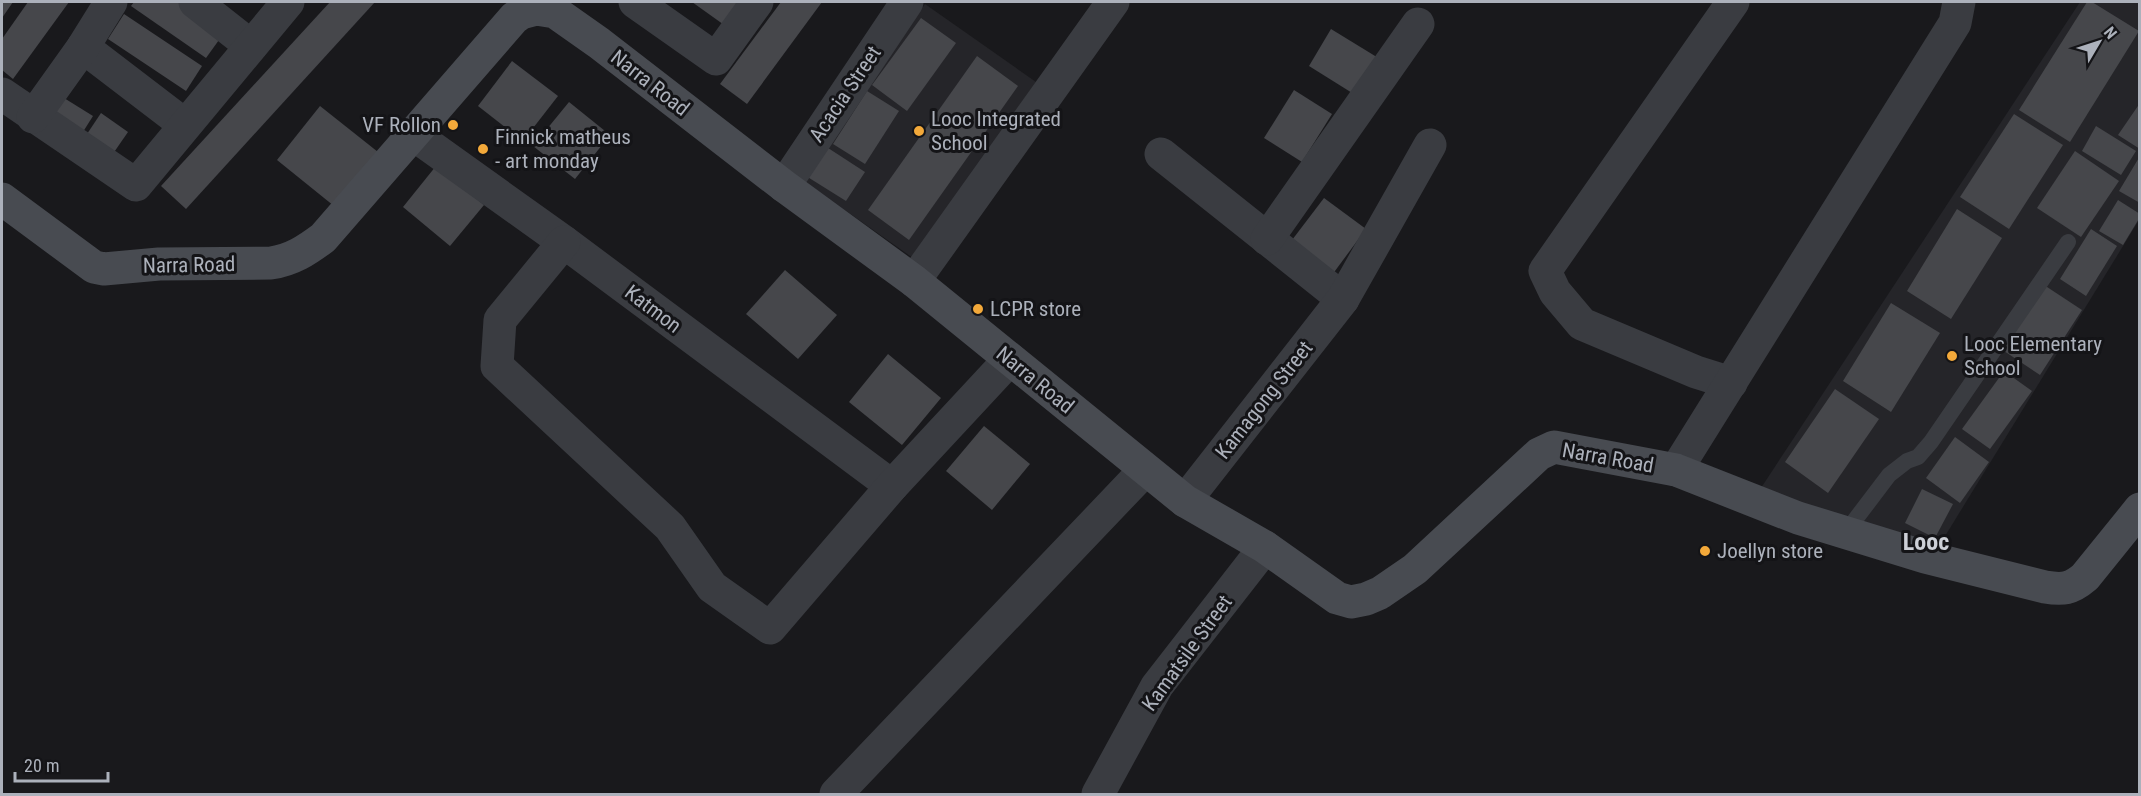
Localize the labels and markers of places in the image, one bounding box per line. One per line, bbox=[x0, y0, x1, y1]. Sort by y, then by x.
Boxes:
place label: Looc Integrated School bbox=[931, 107, 1061, 155]
place label: VF Rollon bbox=[362, 113, 441, 137]
marker: VF Rollon bbox=[446, 118, 460, 132]
marker: Looc Integrated School bbox=[912, 124, 926, 138]
place label: Finnick matheus - art monday bbox=[495, 125, 631, 173]
marker: Finnick matheus - art monday bbox=[476, 142, 490, 156]
place label: LCPR store bbox=[990, 297, 1081, 321]
marker: LCPR store bbox=[971, 302, 985, 316]
place label: Looc Elementary School bbox=[1964, 332, 2102, 380]
marker: Looc Elementary School bbox=[1945, 349, 1959, 363]
place label: Joellyn store bbox=[1717, 539, 1823, 563]
marker: Joellyn store bbox=[1698, 544, 1712, 558]

